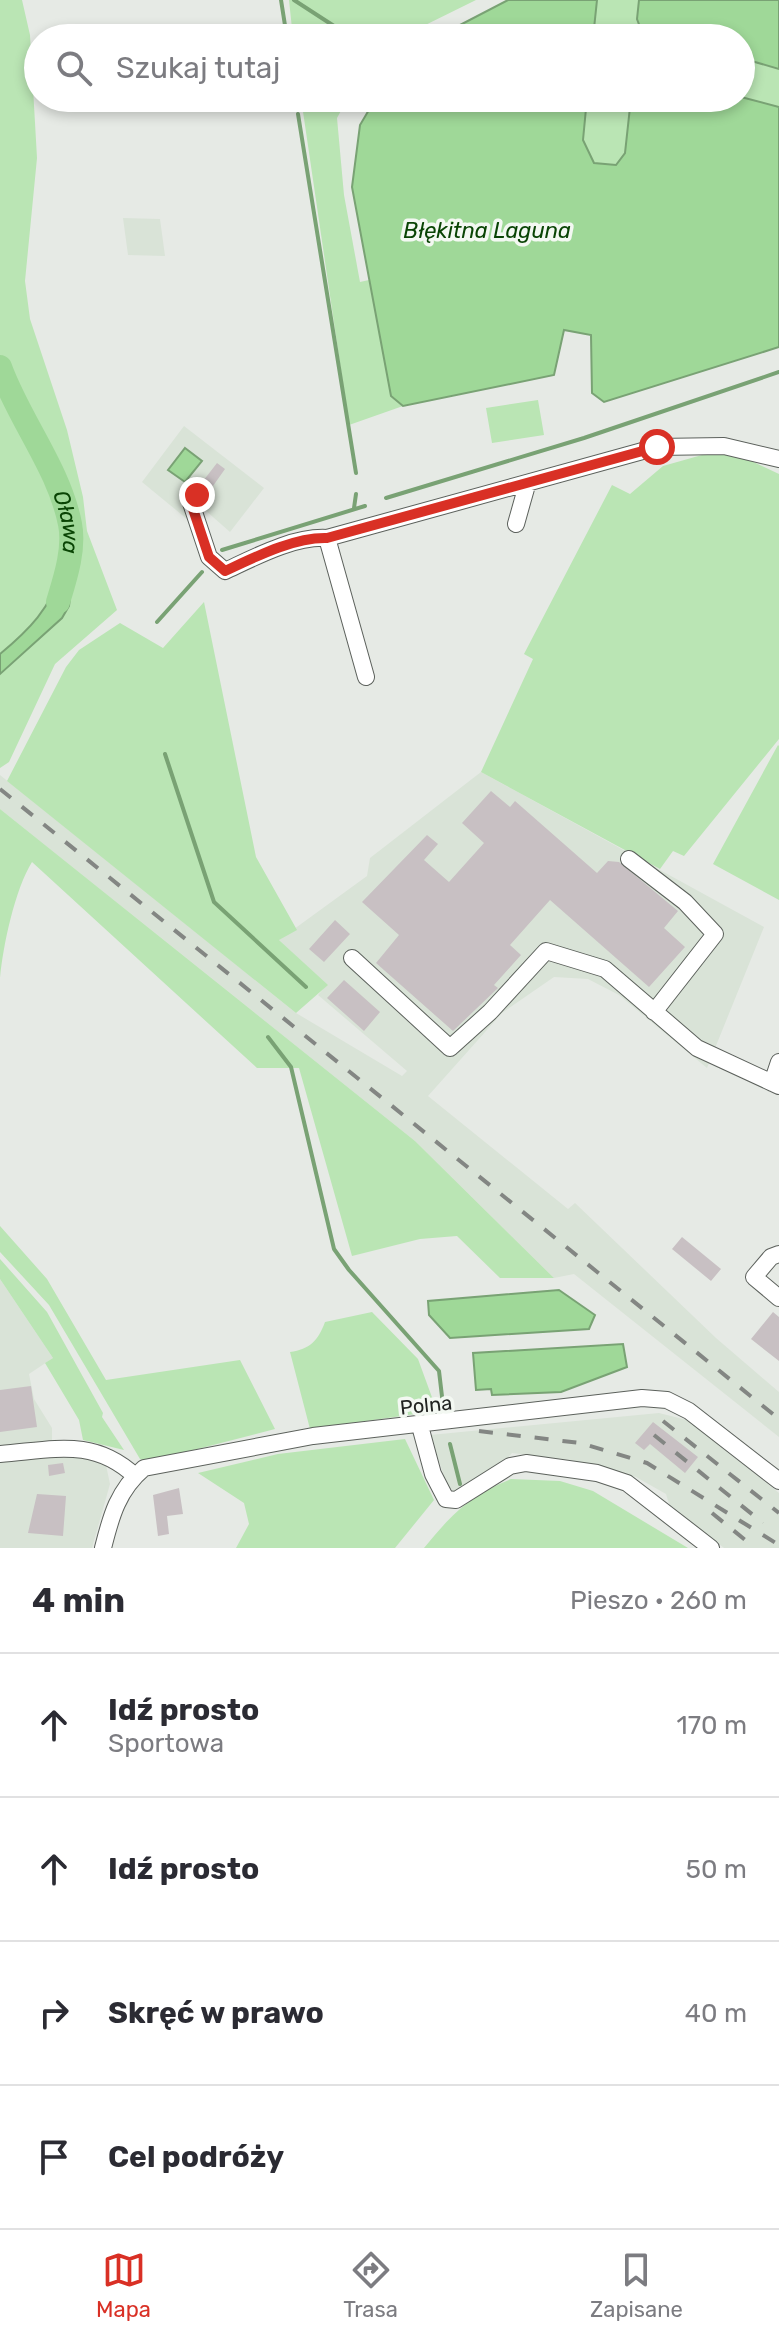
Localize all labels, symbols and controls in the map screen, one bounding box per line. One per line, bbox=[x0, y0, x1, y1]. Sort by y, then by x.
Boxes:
search box bbox=[24, 24, 755, 112]
icon: search bbox=[52, 46, 96, 90]
text: Szukaj tutaj bbox=[116, 50, 280, 86]
water label: Błękitna Laguna bbox=[403, 217, 571, 244]
route start bbox=[639, 429, 675, 465]
route end bbox=[179, 477, 215, 513]
water label: Oława bbox=[48, 486, 85, 555]
street label: Polna bbox=[399, 1390, 453, 1420]
text: 4 min bbox=[32, 1580, 125, 1621]
text: Pieszo · 260 m bbox=[570, 1585, 747, 1616]
text: Idź prosto bbox=[108, 1692, 259, 1728]
icon: ahead bbox=[32, 1703, 76, 1747]
text: 170 m bbox=[677, 1710, 747, 1741]
text: Sportowa bbox=[108, 1728, 224, 1759]
icon: ahead bbox=[32, 1847, 76, 1891]
text: Idź prosto bbox=[108, 1851, 259, 1887]
text: 50 m bbox=[686, 1854, 747, 1885]
icon: right bbox=[32, 1991, 76, 2035]
text: Skręć w prawo bbox=[108, 1995, 324, 2031]
text: 40 m bbox=[685, 1998, 747, 2029]
icon: arrive bbox=[32, 2135, 76, 2179]
text: Cel podróży bbox=[108, 2139, 284, 2175]
tab: Mapa bbox=[96, 2248, 151, 2323]
tab: Trasa bbox=[343, 2248, 398, 2323]
tab: Zapisane bbox=[590, 2248, 683, 2323]

